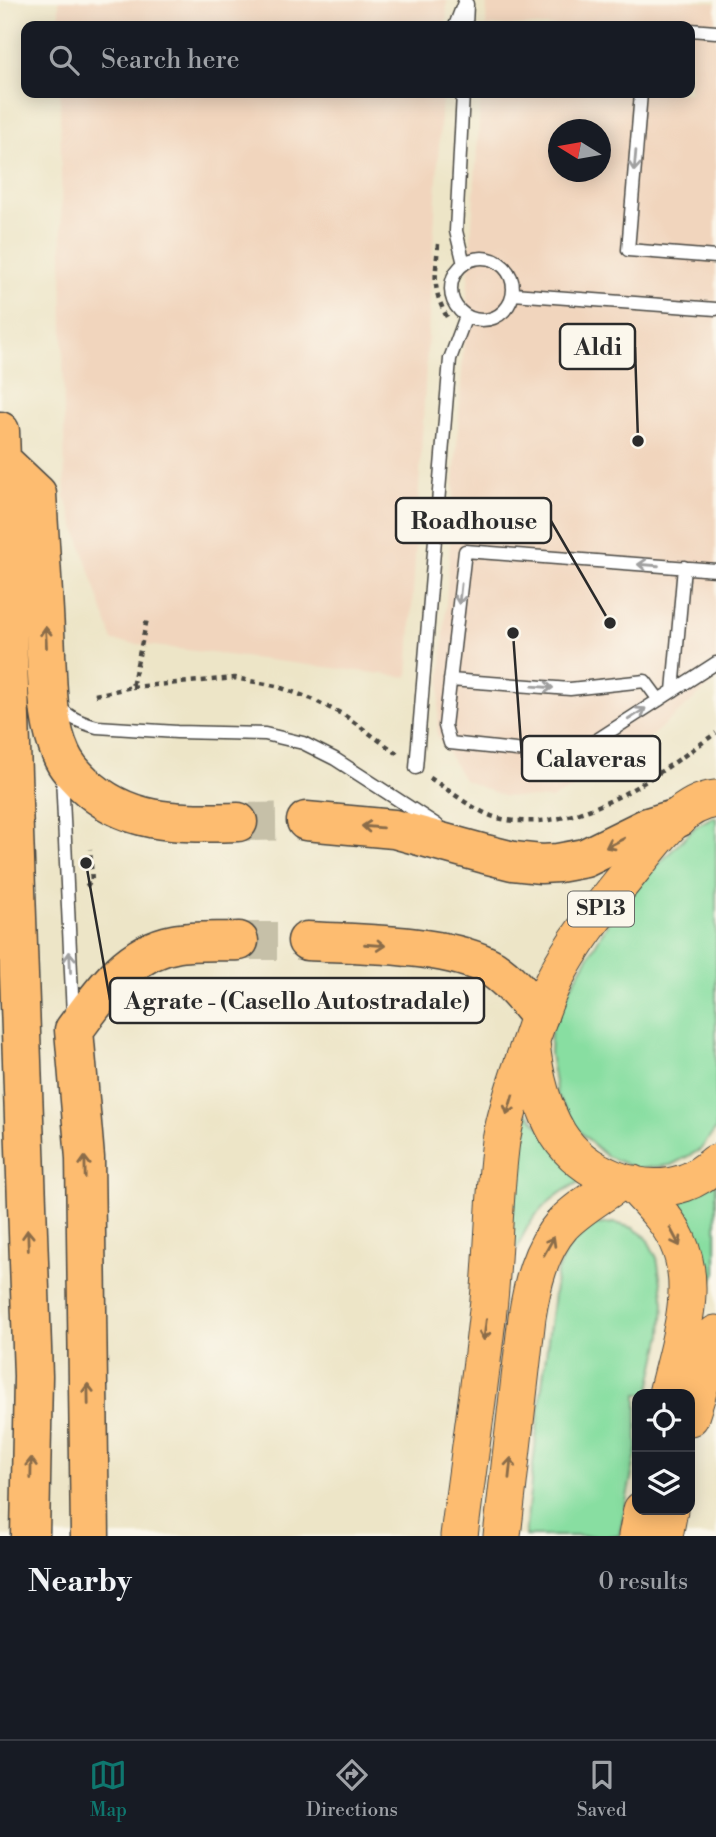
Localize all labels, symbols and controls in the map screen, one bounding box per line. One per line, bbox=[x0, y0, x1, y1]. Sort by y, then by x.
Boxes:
search box bbox=[21, 21, 695, 98]
icon: search bbox=[45, 41, 83, 79]
text: Search here bbox=[101, 44, 240, 76]
north arrow bbox=[548, 119, 611, 182]
one-way arrow bbox=[628, 149, 641, 172]
callout: Aldi bbox=[560, 324, 635, 369]
text: Aldi bbox=[573, 333, 622, 363]
callout: Roadhouse bbox=[396, 498, 551, 543]
text: Roadhouse bbox=[411, 507, 537, 537]
one-way arrow bbox=[637, 558, 660, 571]
one-way arrow bbox=[453, 582, 466, 605]
one-way arrow bbox=[39, 626, 52, 649]
one-way arrow bbox=[531, 681, 553, 694]
one-way arrow bbox=[627, 707, 646, 722]
callout: Calaveras bbox=[522, 736, 660, 781]
text: Calaveras bbox=[536, 745, 646, 775]
one-way arrow bbox=[361, 820, 383, 833]
one-way arrow bbox=[605, 836, 626, 850]
road number: SP13 bbox=[568, 892, 634, 926]
one-way arrow bbox=[363, 939, 386, 952]
one-way arrow bbox=[63, 951, 76, 974]
callout: Agrate - (Casello Autostradale) bbox=[110, 978, 484, 1023]
text: Agrate - (Casello Autostradale) bbox=[123, 987, 470, 1017]
one-way arrow bbox=[502, 1093, 515, 1115]
one-way arrow bbox=[78, 1156, 91, 1179]
one-way arrow bbox=[668, 1227, 682, 1247]
one-way arrow bbox=[21, 1229, 35, 1252]
one-way arrow bbox=[542, 1236, 556, 1256]
one-way arrow bbox=[478, 1319, 491, 1341]
one-way arrow bbox=[81, 1383, 95, 1406]
map controls bbox=[632, 1389, 695, 1515]
button: locate bbox=[632, 1389, 695, 1452]
button: layers bbox=[632, 1452, 695, 1515]
one-way arrow bbox=[24, 1457, 38, 1480]
one-way arrow bbox=[503, 1457, 516, 1480]
text: Nearby bbox=[28, 1563, 132, 1601]
text: 0 results bbox=[598, 1568, 688, 1596]
tab: Map bbox=[89, 1756, 127, 1822]
tab: Directions bbox=[306, 1756, 398, 1822]
tab: Saved bbox=[577, 1756, 627, 1822]

